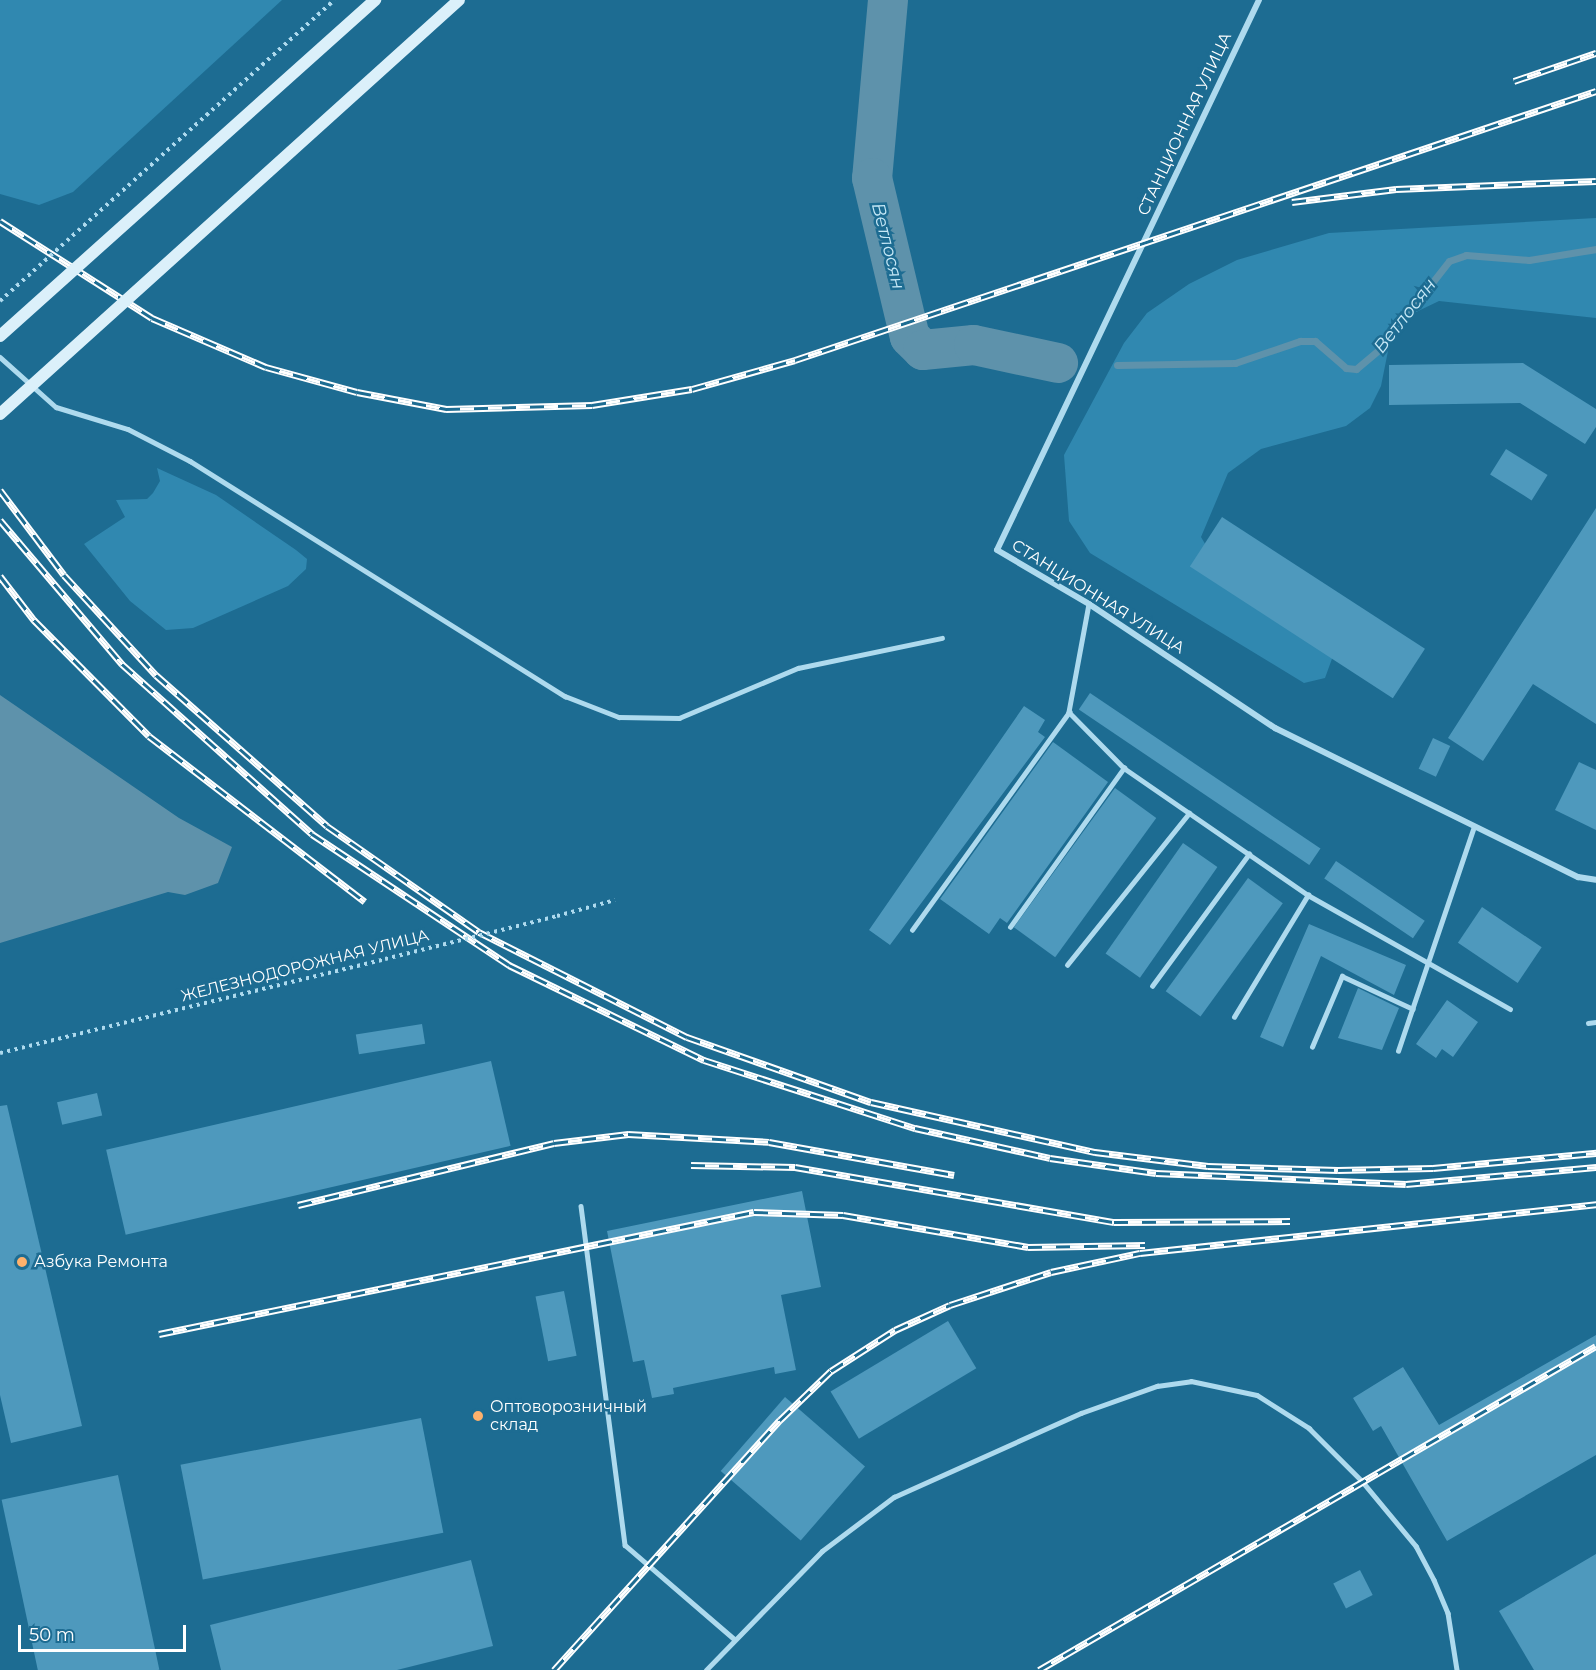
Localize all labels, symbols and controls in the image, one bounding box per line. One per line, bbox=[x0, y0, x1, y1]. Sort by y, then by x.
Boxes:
street label: СТАНЦИОННАЯ УЛИЦА bbox=[1134, 29, 1236, 219]
water label: Ветлосян bbox=[867, 201, 909, 291]
water label: Ветлосян bbox=[1369, 275, 1441, 357]
street label: СТАНЦИОННАЯ УЛИЦА bbox=[1008, 536, 1188, 658]
street label: ЖЕЛЕЗНОДОРОЖНАЯ УЛИЦА bbox=[179, 926, 431, 1006]
place label: Азбука Ремонта bbox=[34, 1252, 168, 1272]
marker: Азбука Ремонта bbox=[15, 1255, 29, 1269]
place label: Оптоворозничный склад bbox=[490, 1397, 647, 1435]
marker: Оптоворозничный склад bbox=[471, 1409, 485, 1423]
scale bar bbox=[21, 1613, 189, 1651]
text: 50 m bbox=[29, 1624, 75, 1646]

